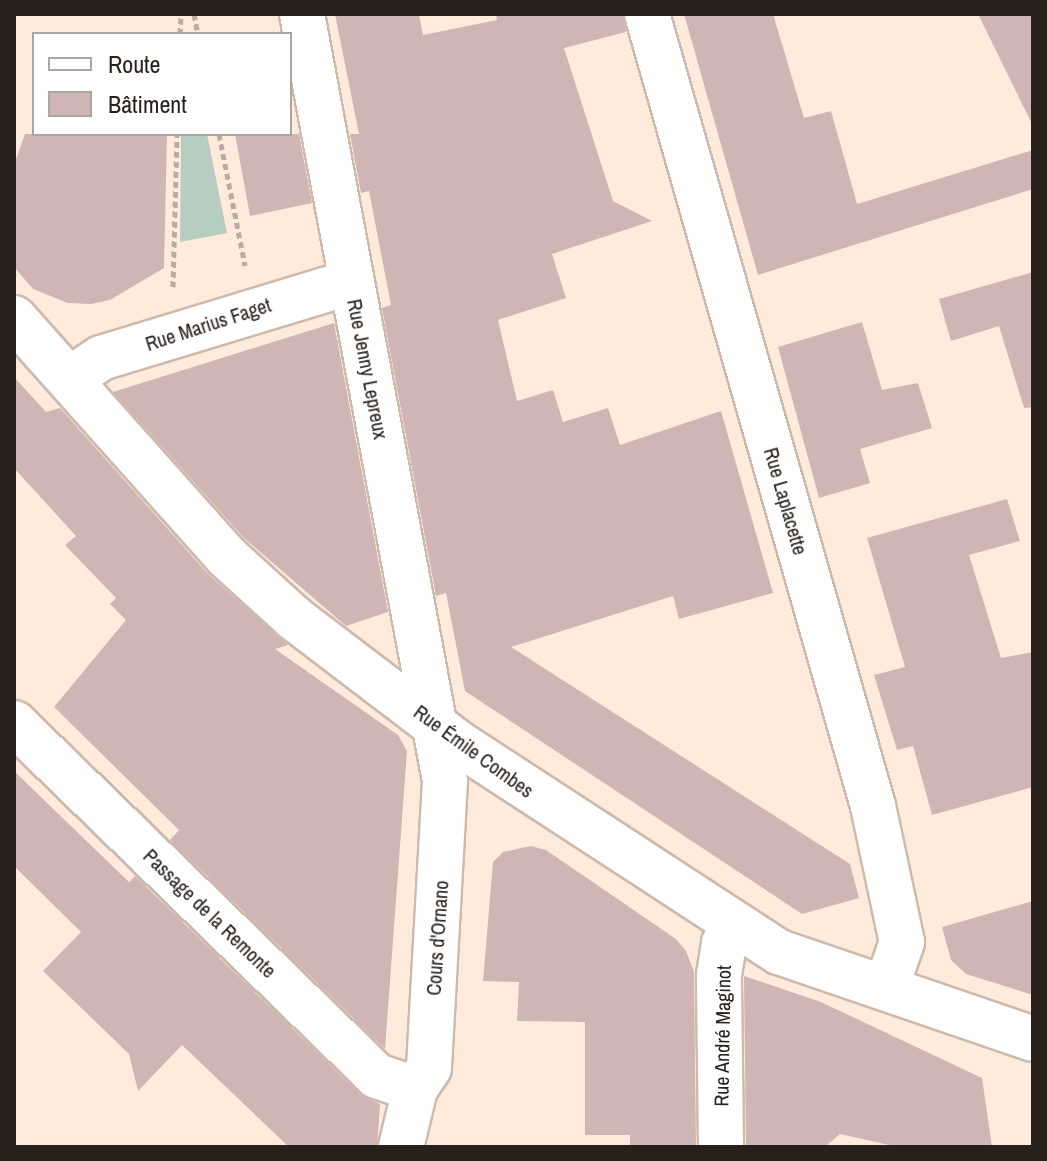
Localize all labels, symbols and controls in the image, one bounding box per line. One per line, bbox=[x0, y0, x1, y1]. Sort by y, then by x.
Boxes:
legend bbox=[32, 32, 292, 136]
text: Route bbox=[108, 48, 161, 80]
text: Bâtiment bbox=[108, 88, 187, 120]
street label: Rue Marius Faget bbox=[142, 292, 274, 356]
street label: Rue Jenny Lepreux bbox=[343, 297, 393, 441]
street label: Rue Laplacette bbox=[759, 445, 813, 557]
street label: Rue Émile Combes bbox=[409, 700, 539, 802]
street label: Passage de la Remonte bbox=[139, 844, 281, 982]
street label: Cours d'Ornano bbox=[421, 880, 453, 996]
street label: Rue André Maginot bbox=[709, 965, 735, 1107]

